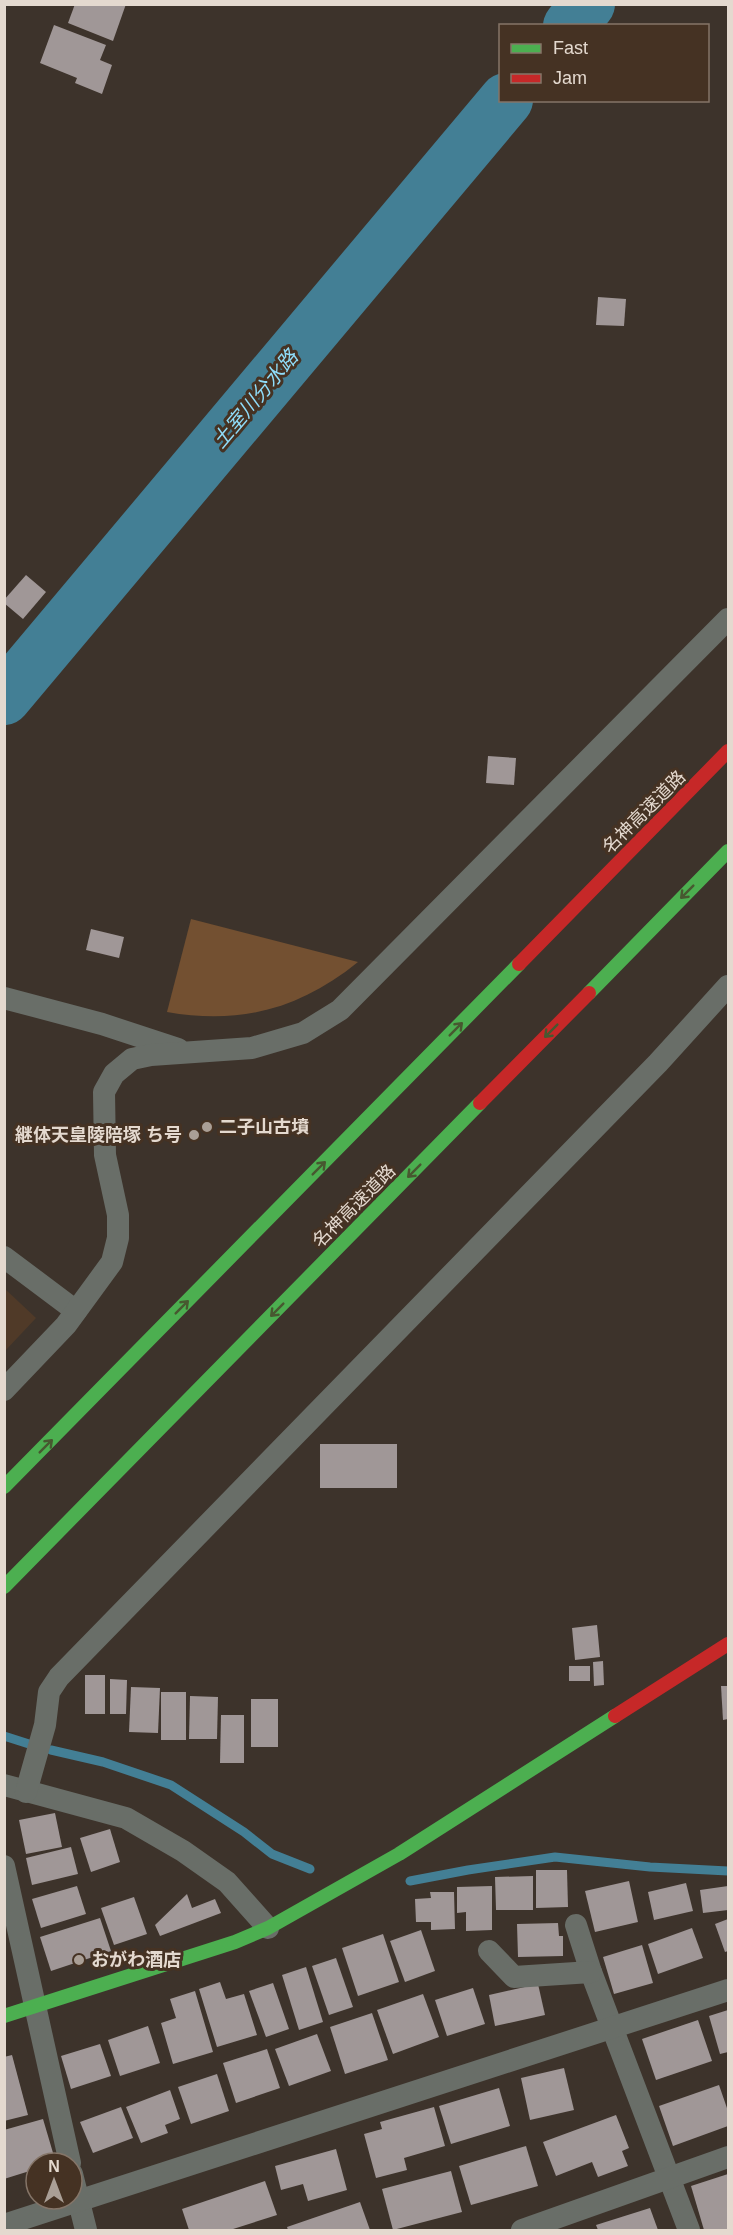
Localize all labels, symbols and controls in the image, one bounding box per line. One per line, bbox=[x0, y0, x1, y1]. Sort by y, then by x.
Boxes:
legend bbox=[499, 24, 709, 102]
text: Fast bbox=[553, 38, 588, 58]
text: Jam bbox=[553, 68, 587, 88]
water label: 土室川分水路 bbox=[208, 344, 303, 452]
street label: 名神高速道路 bbox=[599, 767, 689, 857]
one-way arrow bbox=[680, 885, 695, 900]
one-way arrow bbox=[448, 1021, 463, 1036]
one-way arrow bbox=[543, 1024, 558, 1039]
place label: 二子山古墳 bbox=[219, 1117, 309, 1137]
marker: 二子山古墳 bbox=[200, 1120, 214, 1134]
place label: 継体天皇陵陪塚 ち号 bbox=[15, 1125, 182, 1145]
marker: 継体天皇陵陪塚 ち号 bbox=[187, 1128, 201, 1142]
one-way arrow bbox=[312, 1160, 326, 1175]
street label: 名神高速道路 bbox=[309, 1161, 399, 1251]
one-way arrow bbox=[407, 1163, 421, 1178]
one-way arrow bbox=[175, 1299, 190, 1314]
one-way arrow bbox=[270, 1302, 285, 1317]
one-way arrow bbox=[38, 1438, 53, 1453]
place label: おがわ酒店 bbox=[91, 1950, 181, 1970]
marker: おがわ酒店 bbox=[72, 1953, 86, 1967]
north arrow bbox=[24, 2151, 84, 2211]
text: N bbox=[48, 2158, 60, 2175]

